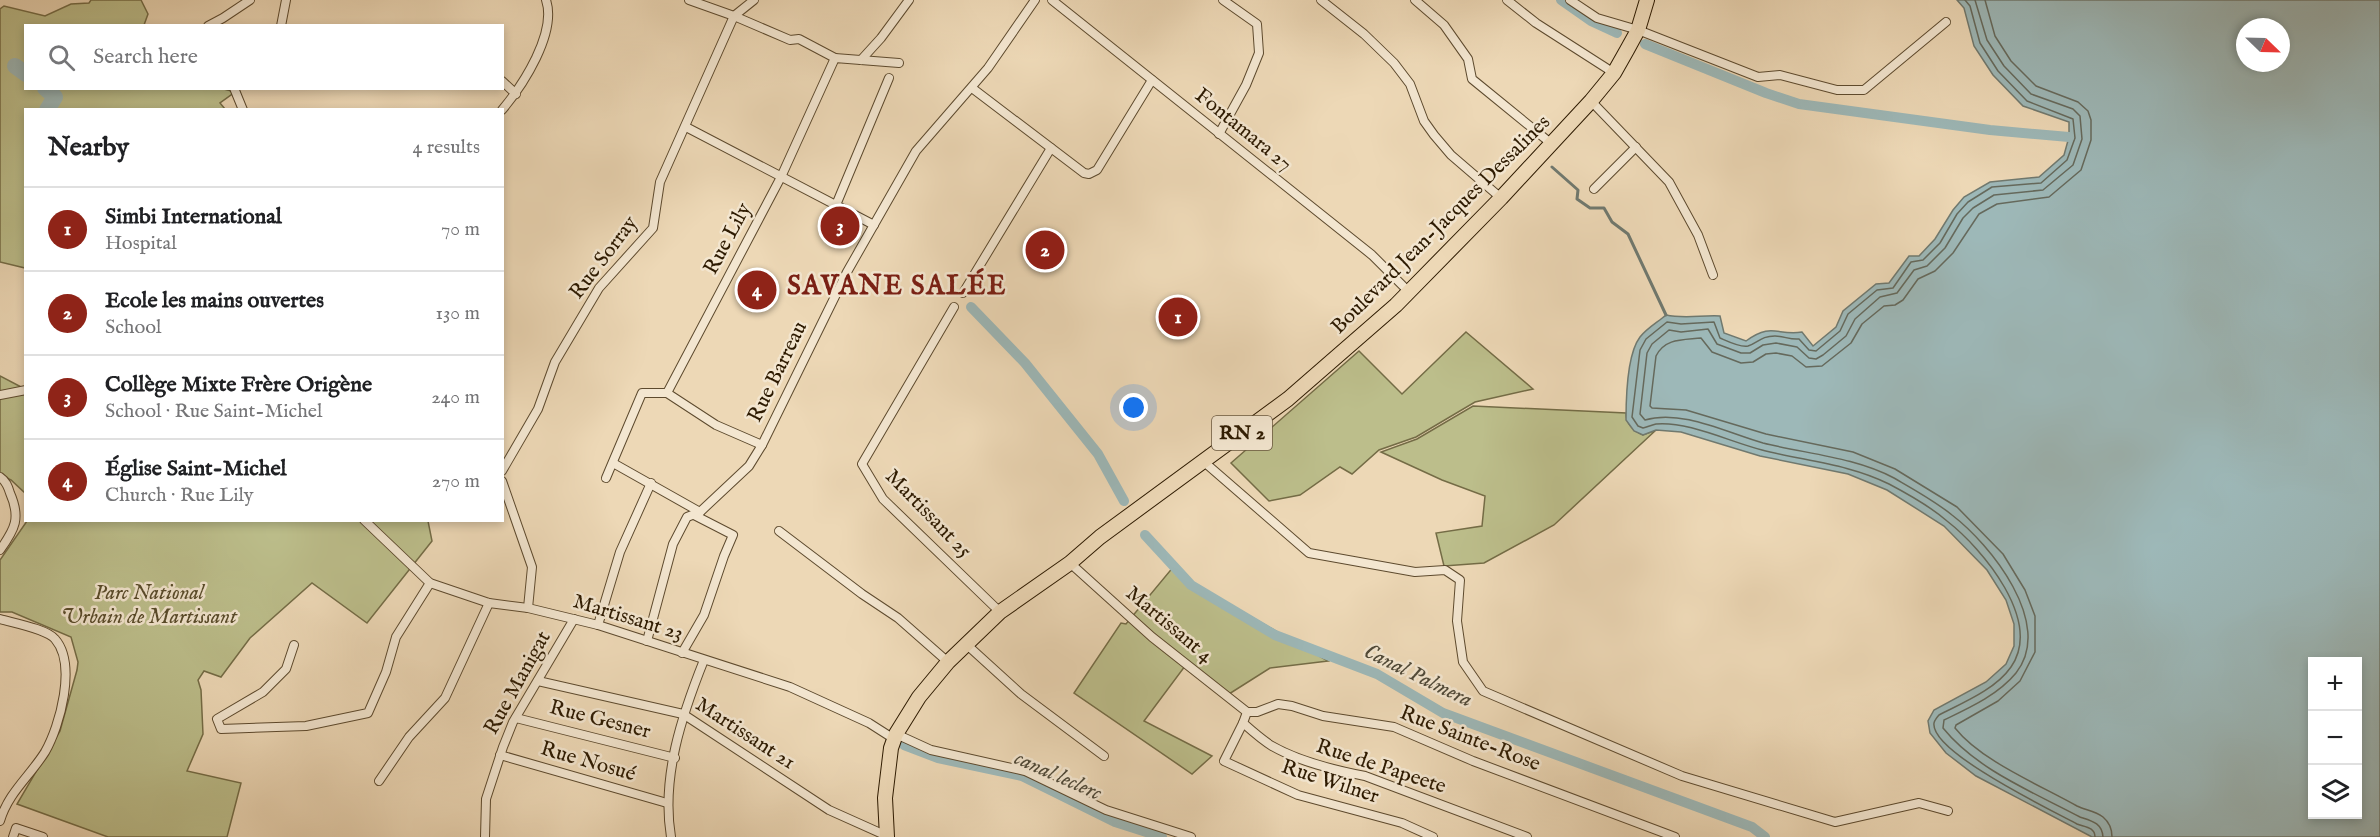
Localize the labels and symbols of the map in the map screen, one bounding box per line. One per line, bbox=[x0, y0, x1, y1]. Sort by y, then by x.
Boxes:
north arrow bbox=[2236, 18, 2290, 72]
street label: Fontamara 27 bbox=[1189, 82, 1297, 178]
street label: Boulevard Jean-Jacques Dessalines bbox=[1325, 109, 1557, 341]
street label: Rue Lily bbox=[698, 198, 758, 279]
pin: 3 bbox=[820, 204, 860, 248]
street label: Rue Sorray bbox=[564, 210, 645, 305]
pin: 2 bbox=[1026, 228, 1064, 272]
pin: 4 bbox=[738, 268, 777, 312]
district label: SAVANE SALÉE bbox=[787, 268, 1007, 304]
pin: 1 bbox=[1158, 294, 1198, 340]
street label: Rue Barreau bbox=[742, 317, 814, 427]
your location bbox=[1119, 393, 1148, 422]
road number: RN 2 bbox=[1212, 416, 1272, 450]
street label: Martissant 25 bbox=[879, 464, 977, 564]
park label: Parc National Urbain de Martissant bbox=[61, 580, 238, 631]
street label: Martissant 4 bbox=[1120, 580, 1219, 670]
street label: Martissant 23 bbox=[570, 588, 686, 648]
street label: Rue Manigat bbox=[478, 626, 558, 740]
water label: Canal Palmera bbox=[1359, 638, 1477, 714]
street label: Martissant 21 bbox=[690, 692, 800, 776]
street label: Rue Gesner bbox=[547, 694, 654, 746]
street label: Rue Sainte-Rose bbox=[1396, 700, 1544, 778]
street label: Rue de Papeete bbox=[1313, 733, 1450, 801]
street label: Rue Nosué bbox=[537, 736, 639, 789]
water label: canal leclerc bbox=[1010, 745, 1106, 808]
street label: Rue Wilner bbox=[1278, 754, 1382, 811]

